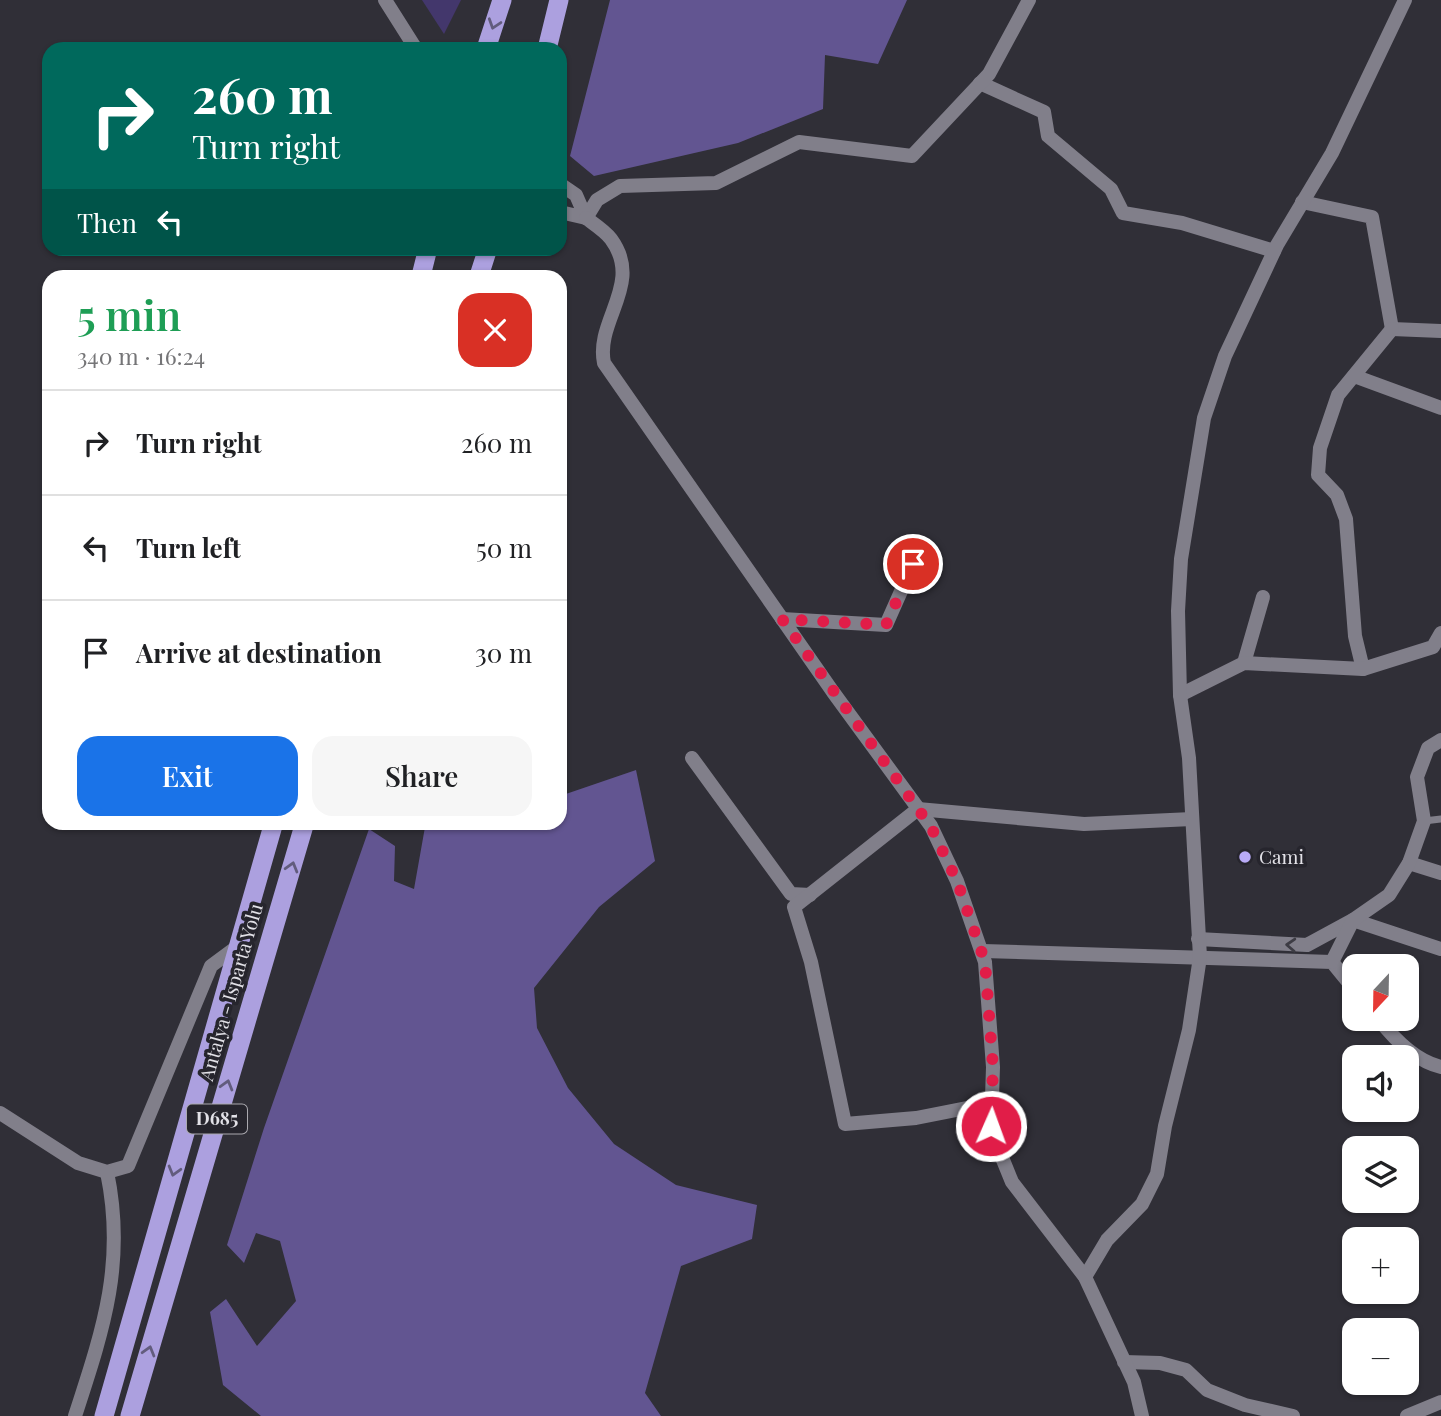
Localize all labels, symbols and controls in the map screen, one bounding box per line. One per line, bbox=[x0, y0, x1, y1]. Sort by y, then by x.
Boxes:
one-way arrow bbox=[488, 18, 502, 30]
text: 260 m bbox=[192, 61, 332, 126]
icon: right bbox=[77, 70, 168, 161]
text: Turn right bbox=[192, 124, 340, 167]
icon: left bbox=[151, 203, 189, 241]
text: Then bbox=[77, 205, 137, 240]
text: 5 min bbox=[77, 286, 181, 342]
button: close bbox=[458, 293, 532, 367]
text: 340 m · 16:24 bbox=[77, 340, 205, 371]
icon: right bbox=[77, 424, 115, 462]
text: Turn right bbox=[136, 425, 262, 460]
text: 260 m bbox=[461, 425, 532, 460]
icon: left bbox=[77, 529, 115, 567]
text: Turn left bbox=[136, 530, 241, 565]
text: 50 m bbox=[476, 530, 532, 565]
pin bbox=[883, 534, 943, 594]
icon: arrive bbox=[894, 545, 932, 583]
icon: arrive bbox=[77, 634, 115, 672]
text: Arrive at destination bbox=[136, 635, 382, 670]
text: 30 m bbox=[475, 635, 532, 670]
button: Exit bbox=[77, 736, 298, 816]
button: Share bbox=[312, 736, 532, 816]
place label: Cami bbox=[1259, 843, 1304, 869]
marker: Cami bbox=[1237, 849, 1253, 865]
one-way arrow bbox=[283, 861, 298, 873]
street label: Antalya - Isparta Yolu bbox=[192, 900, 268, 1084]
one-way arrow bbox=[1286, 937, 1297, 952]
north arrow bbox=[1342, 954, 1419, 1031]
map controls bbox=[1342, 954, 1419, 1395]
button: sound bbox=[1342, 1045, 1419, 1122]
one-way arrow bbox=[219, 1080, 234, 1092]
position arrow bbox=[954, 1089, 1028, 1163]
road number: D685 bbox=[187, 1104, 247, 1134]
button: layers bbox=[1342, 1136, 1419, 1213]
one-way arrow bbox=[168, 1165, 182, 1177]
button: + bbox=[1342, 1227, 1419, 1304]
button: − bbox=[1342, 1318, 1419, 1395]
one-way arrow bbox=[141, 1345, 156, 1357]

